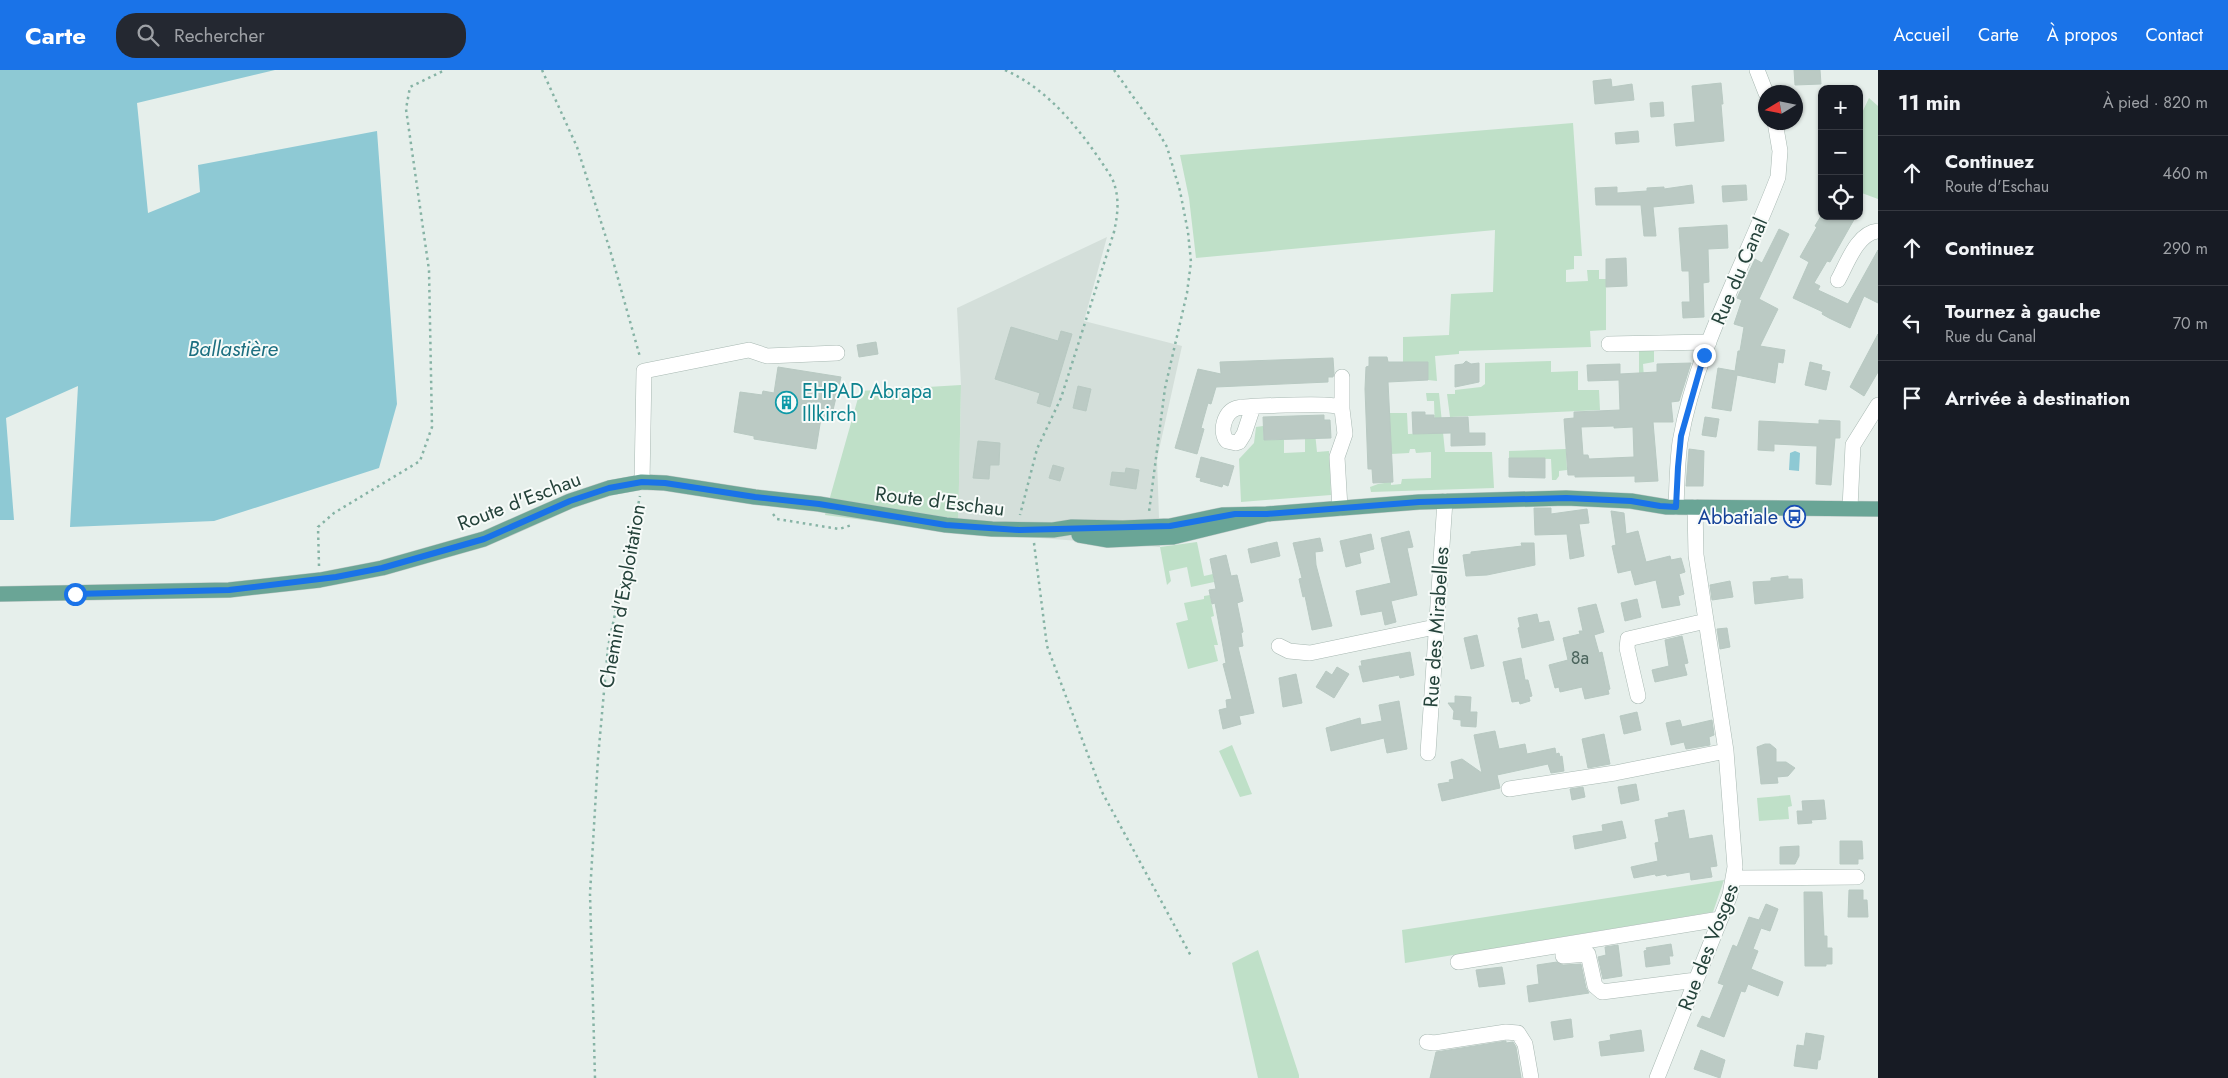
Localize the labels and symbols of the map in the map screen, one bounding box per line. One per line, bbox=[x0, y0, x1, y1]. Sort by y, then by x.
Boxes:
north arrow bbox=[1758, 85, 1803, 130]
street label: Rue du Canal bbox=[1704, 213, 1775, 329]
water label: Ballastière bbox=[188, 334, 279, 364]
route end bbox=[1693, 344, 1716, 367]
place label: EHPAD Abrapa Illkirch bbox=[802, 377, 932, 429]
building icon: EHPAD Abrapa Illkirch bbox=[774, 390, 798, 414]
street label: Route d'Eschau bbox=[453, 465, 585, 538]
street label: Route d'Eschau bbox=[874, 479, 1006, 524]
street label: Chemin d'Exploitation bbox=[592, 502, 653, 690]
place label: Abbatiale bbox=[1698, 503, 1778, 532]
bus stop icon: Abbatiale bbox=[1782, 505, 1806, 529]
street label: Rue des Mirabelles bbox=[1416, 546, 1457, 708]
route start bbox=[64, 583, 87, 606]
house number: 8a bbox=[1571, 645, 1589, 671]
street label: Rue des Vosges bbox=[1671, 879, 1746, 1015]

